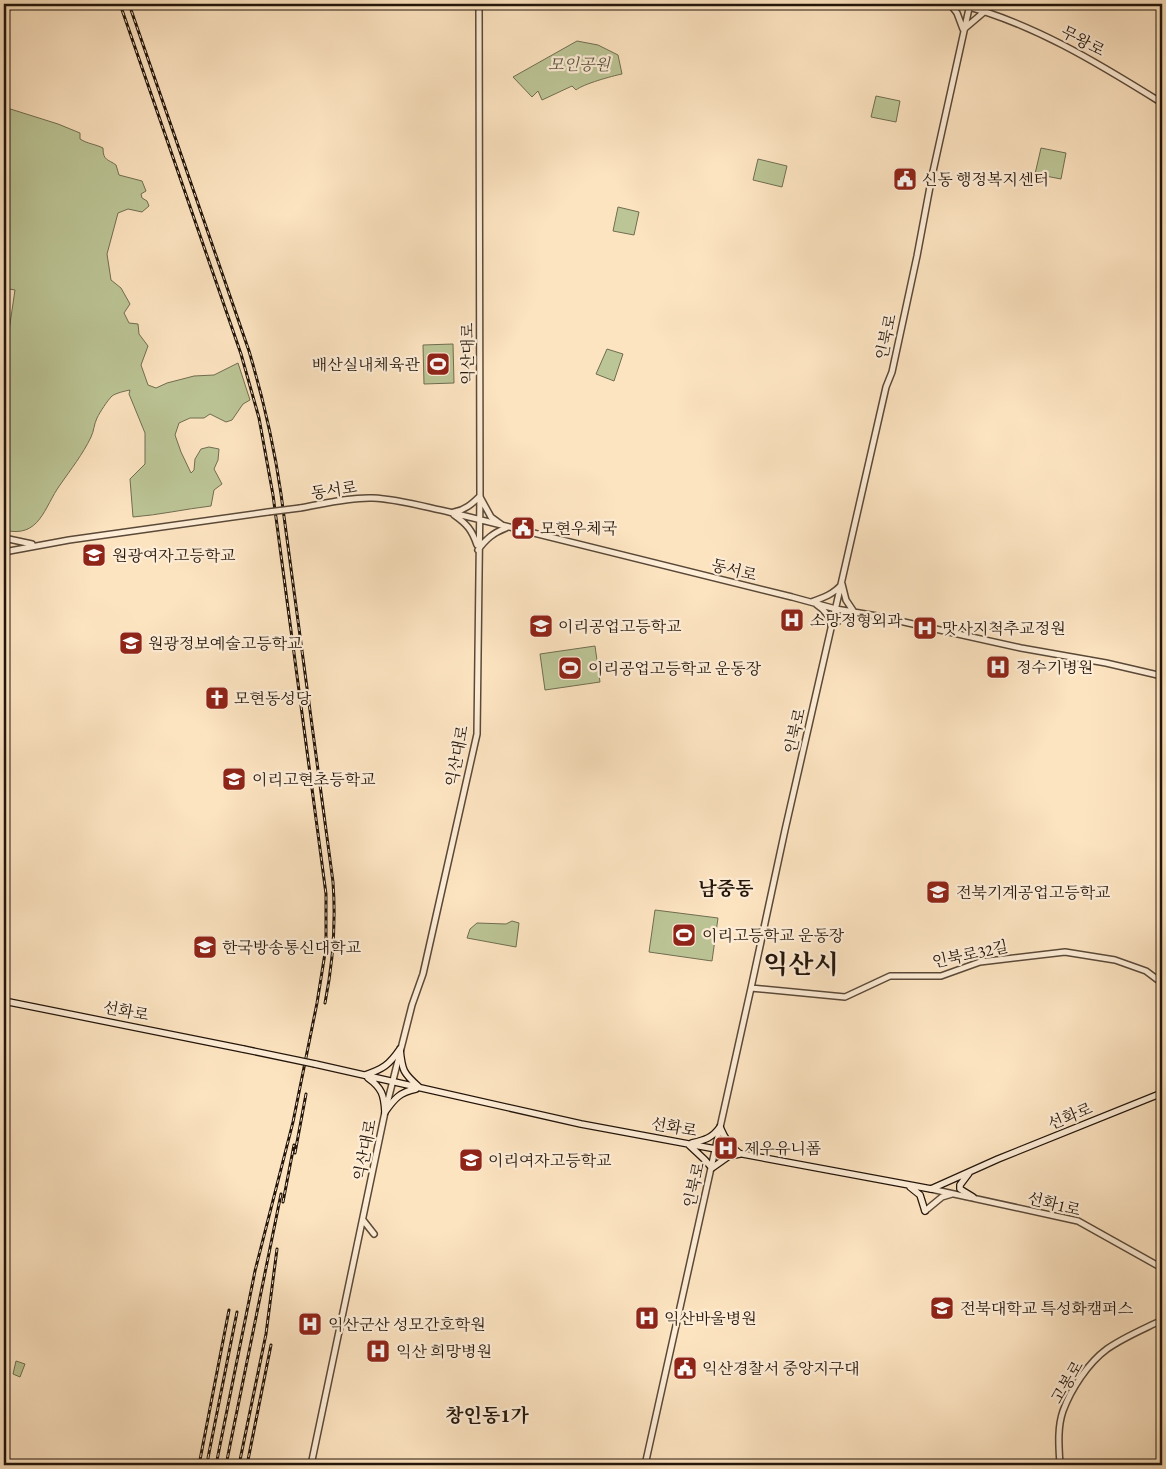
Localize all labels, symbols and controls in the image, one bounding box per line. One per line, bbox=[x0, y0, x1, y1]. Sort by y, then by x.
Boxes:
street label: 무왕로 bbox=[1058, 21, 1109, 61]
park label: 모인공원 bbox=[548, 54, 611, 75]
public building icon: 신동 행정복지센터 bbox=[892, 166, 918, 192]
place label: 신동 행정복지센터 bbox=[922, 169, 1049, 190]
street label: 인북로 bbox=[871, 312, 901, 362]
street label: 익산대로 bbox=[457, 323, 478, 385]
sports icon: 배산실내체육관 bbox=[425, 351, 451, 377]
place label: 배산실내체육관 bbox=[312, 354, 421, 375]
street label: 동서로 bbox=[310, 476, 359, 504]
public building icon: 모현우체국 bbox=[510, 515, 536, 541]
place label: 모현우체국 bbox=[540, 518, 618, 539]
school or university icon: 원광여자고등학교 bbox=[81, 542, 107, 568]
place label: 원광여자고등학교 bbox=[112, 545, 236, 566]
street label: 동서로 bbox=[709, 554, 760, 586]
hospital icon: 소망정형외과 bbox=[779, 607, 805, 633]
place label: 소망정형외과 bbox=[810, 610, 903, 631]
school or university icon: 이리공업고등학교 bbox=[528, 613, 554, 639]
hospital icon: 맛사지척추교정원 bbox=[912, 615, 938, 641]
place label: 이리공업고등학교 bbox=[558, 616, 682, 637]
place label: 맛사지척추교정원 bbox=[942, 618, 1066, 639]
school or university icon: 원광정보예술고등학교 bbox=[118, 630, 144, 656]
place label: 원광정보예술고등학교 bbox=[148, 633, 303, 654]
hospital icon: 정수기병원 bbox=[985, 654, 1011, 680]
sports icon: 이리공업고등학교 운동장 bbox=[557, 655, 583, 681]
place label: 정수기병원 bbox=[1016, 657, 1093, 678]
place label: 이리공업고등학교 운동장 bbox=[588, 658, 762, 679]
church icon: 모현동성당 bbox=[204, 685, 230, 711]
place label: 모현동성당 bbox=[234, 688, 312, 709]
street label: 인북로 bbox=[780, 706, 811, 756]
street label: 익산대로 bbox=[441, 723, 473, 788]
school or university icon: 이리고현초등학교 bbox=[221, 766, 247, 792]
place label: 이리고현초등학교 bbox=[252, 769, 376, 790]
district label: 남중동 bbox=[698, 876, 754, 901]
school or university icon: 전북기계공업고등학교 bbox=[925, 879, 951, 905]
place label: 전북기계공업고등학교 bbox=[956, 882, 1111, 903]
sports icon: 이리고등학교 운동장 bbox=[671, 922, 697, 948]
place label: 이리고등학교 운동장 bbox=[702, 925, 845, 946]
school or university icon: 한국방송통신대학교 bbox=[192, 934, 218, 960]
street label: 인북로32길 bbox=[930, 936, 1010, 972]
place label: 한국방송통신대학교 bbox=[222, 937, 361, 958]
district label: 익산시 bbox=[763, 947, 839, 981]
street label: 선화로 bbox=[101, 996, 151, 1026]
street label: 선화로 bbox=[1045, 1097, 1096, 1134]
street label: 선화로 bbox=[649, 1113, 699, 1141]
street label: 익산대로 bbox=[349, 1117, 381, 1182]
hospital icon: 제우유니폼 bbox=[713, 1135, 739, 1161]
place label: 제우유니폼 bbox=[744, 1138, 821, 1159]
school or university icon: 이리여자고등학교 bbox=[458, 1147, 484, 1173]
place label: 이리여자고등학교 bbox=[488, 1150, 612, 1171]
street label: 인북로 bbox=[679, 1160, 710, 1210]
street label: 선화1로 bbox=[1025, 1187, 1083, 1221]
school or university icon: 전북대학교 특성화캠퍼스 bbox=[929, 1295, 955, 1321]
place label: 전북대학교 특성화캠퍼스 bbox=[960, 1298, 1134, 1319]
hospital icon: 익산바울병원 bbox=[634, 1305, 660, 1331]
place label: 익산바울병원 bbox=[664, 1308, 757, 1329]
hospital icon: 익산군산 성모간호학원 bbox=[297, 1311, 323, 1337]
place label: 익산군산 성모간호학원 bbox=[328, 1314, 486, 1335]
hospital icon: 익산 희망병원 bbox=[365, 1338, 391, 1364]
place label: 익산 희망병원 bbox=[396, 1341, 492, 1362]
public building icon: 익산경찰서 중앙지구대 bbox=[672, 1355, 698, 1381]
street label: 고봉로 bbox=[1046, 1356, 1088, 1407]
place label: 익산경찰서 중앙지구대 bbox=[702, 1358, 860, 1379]
district label: 창인동1가 bbox=[445, 1403, 529, 1428]

